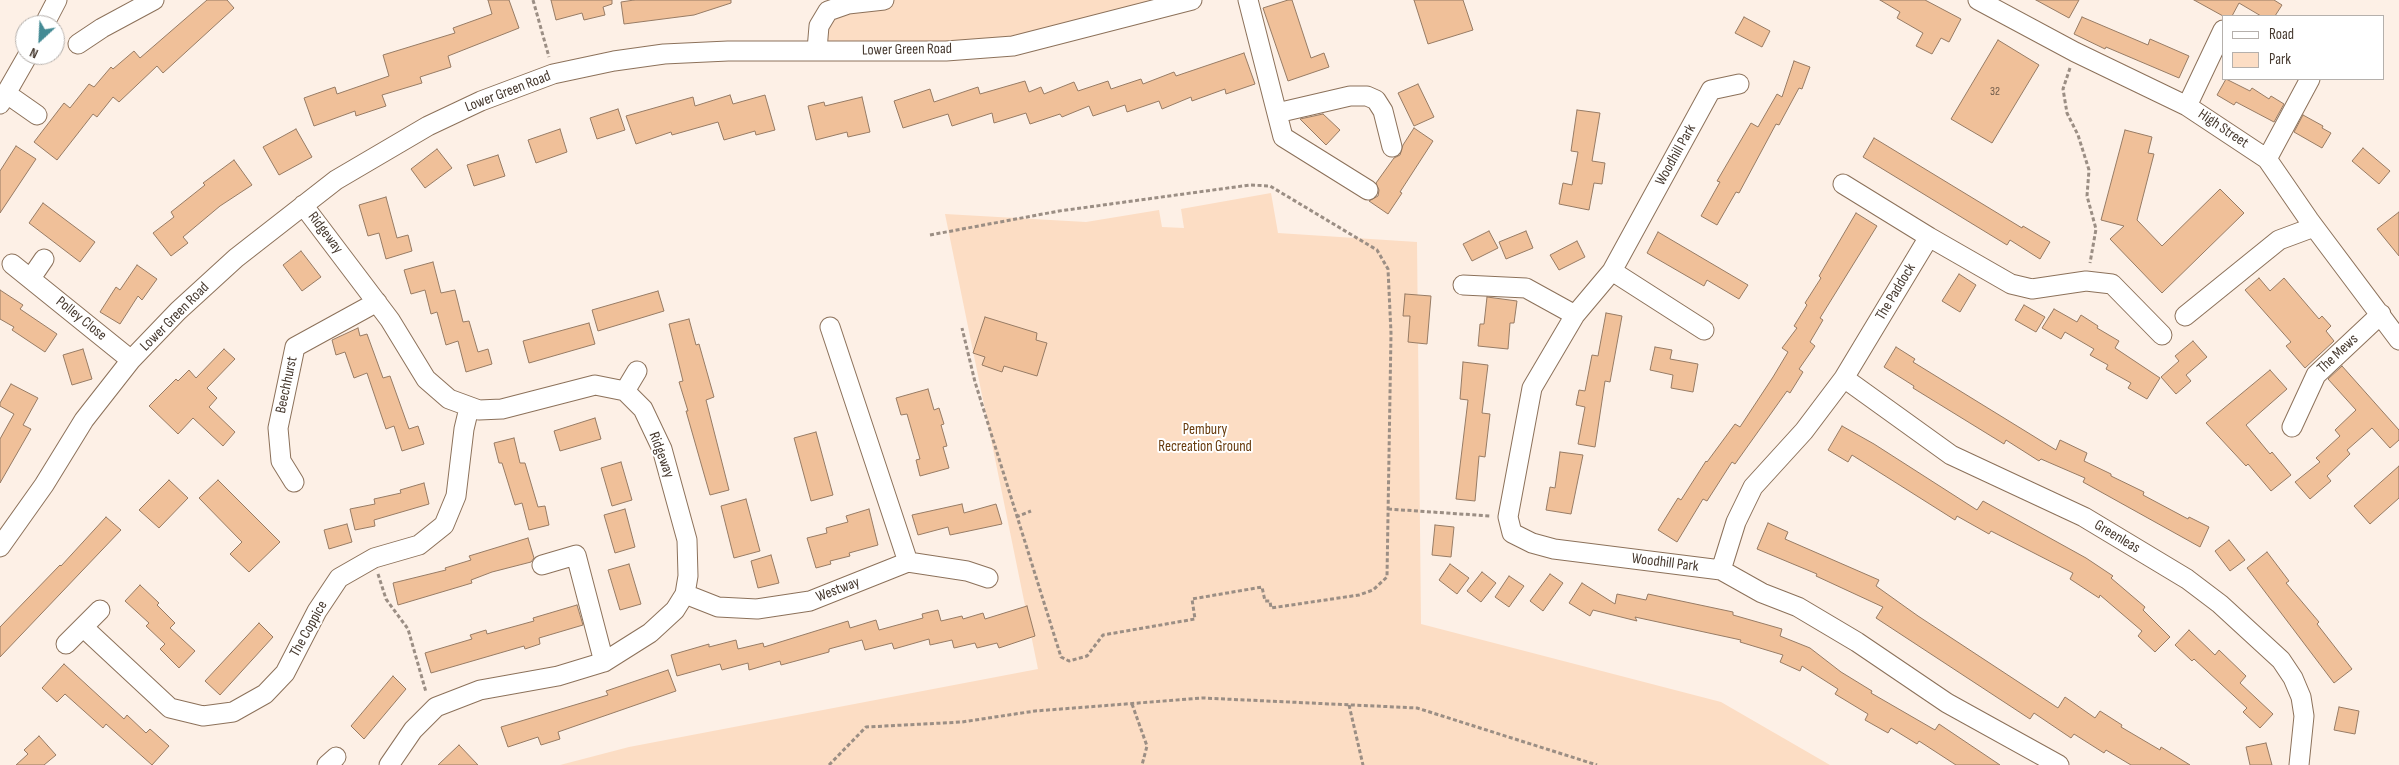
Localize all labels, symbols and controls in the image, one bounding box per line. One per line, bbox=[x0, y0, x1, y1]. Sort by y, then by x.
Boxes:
north arrow bbox=[15, 15, 65, 65]
legend bbox=[2222, 15, 2384, 80]
text: Road bbox=[2269, 25, 2294, 44]
street label: Lower Green Road bbox=[862, 40, 952, 60]
text: N bbox=[27, 44, 41, 62]
text: Park bbox=[2269, 50, 2291, 69]
street label: Lower Green Road bbox=[463, 67, 553, 117]
house number: 32 bbox=[1990, 85, 2000, 99]
street label: High Street bbox=[2194, 106, 2252, 152]
street label: Woodhill Park bbox=[1652, 121, 1700, 189]
street label: Ridgeway bbox=[303, 209, 347, 257]
street label: The Paddock bbox=[1872, 260, 1920, 324]
street label: Lower Green Road bbox=[137, 279, 213, 355]
street label: Polley Close bbox=[52, 293, 110, 345]
street label: The Mews bbox=[2314, 331, 2362, 377]
street label: Beechhurst bbox=[272, 355, 302, 415]
park label: Pembury Recreation Ground bbox=[1158, 421, 1252, 456]
street label: Ridgeway bbox=[644, 430, 678, 480]
street label: Greenleas bbox=[2091, 516, 2143, 558]
street label: Woodhill Park bbox=[1630, 550, 1700, 576]
street label: Westway bbox=[814, 573, 862, 607]
street label: The Coppice bbox=[286, 598, 332, 660]

